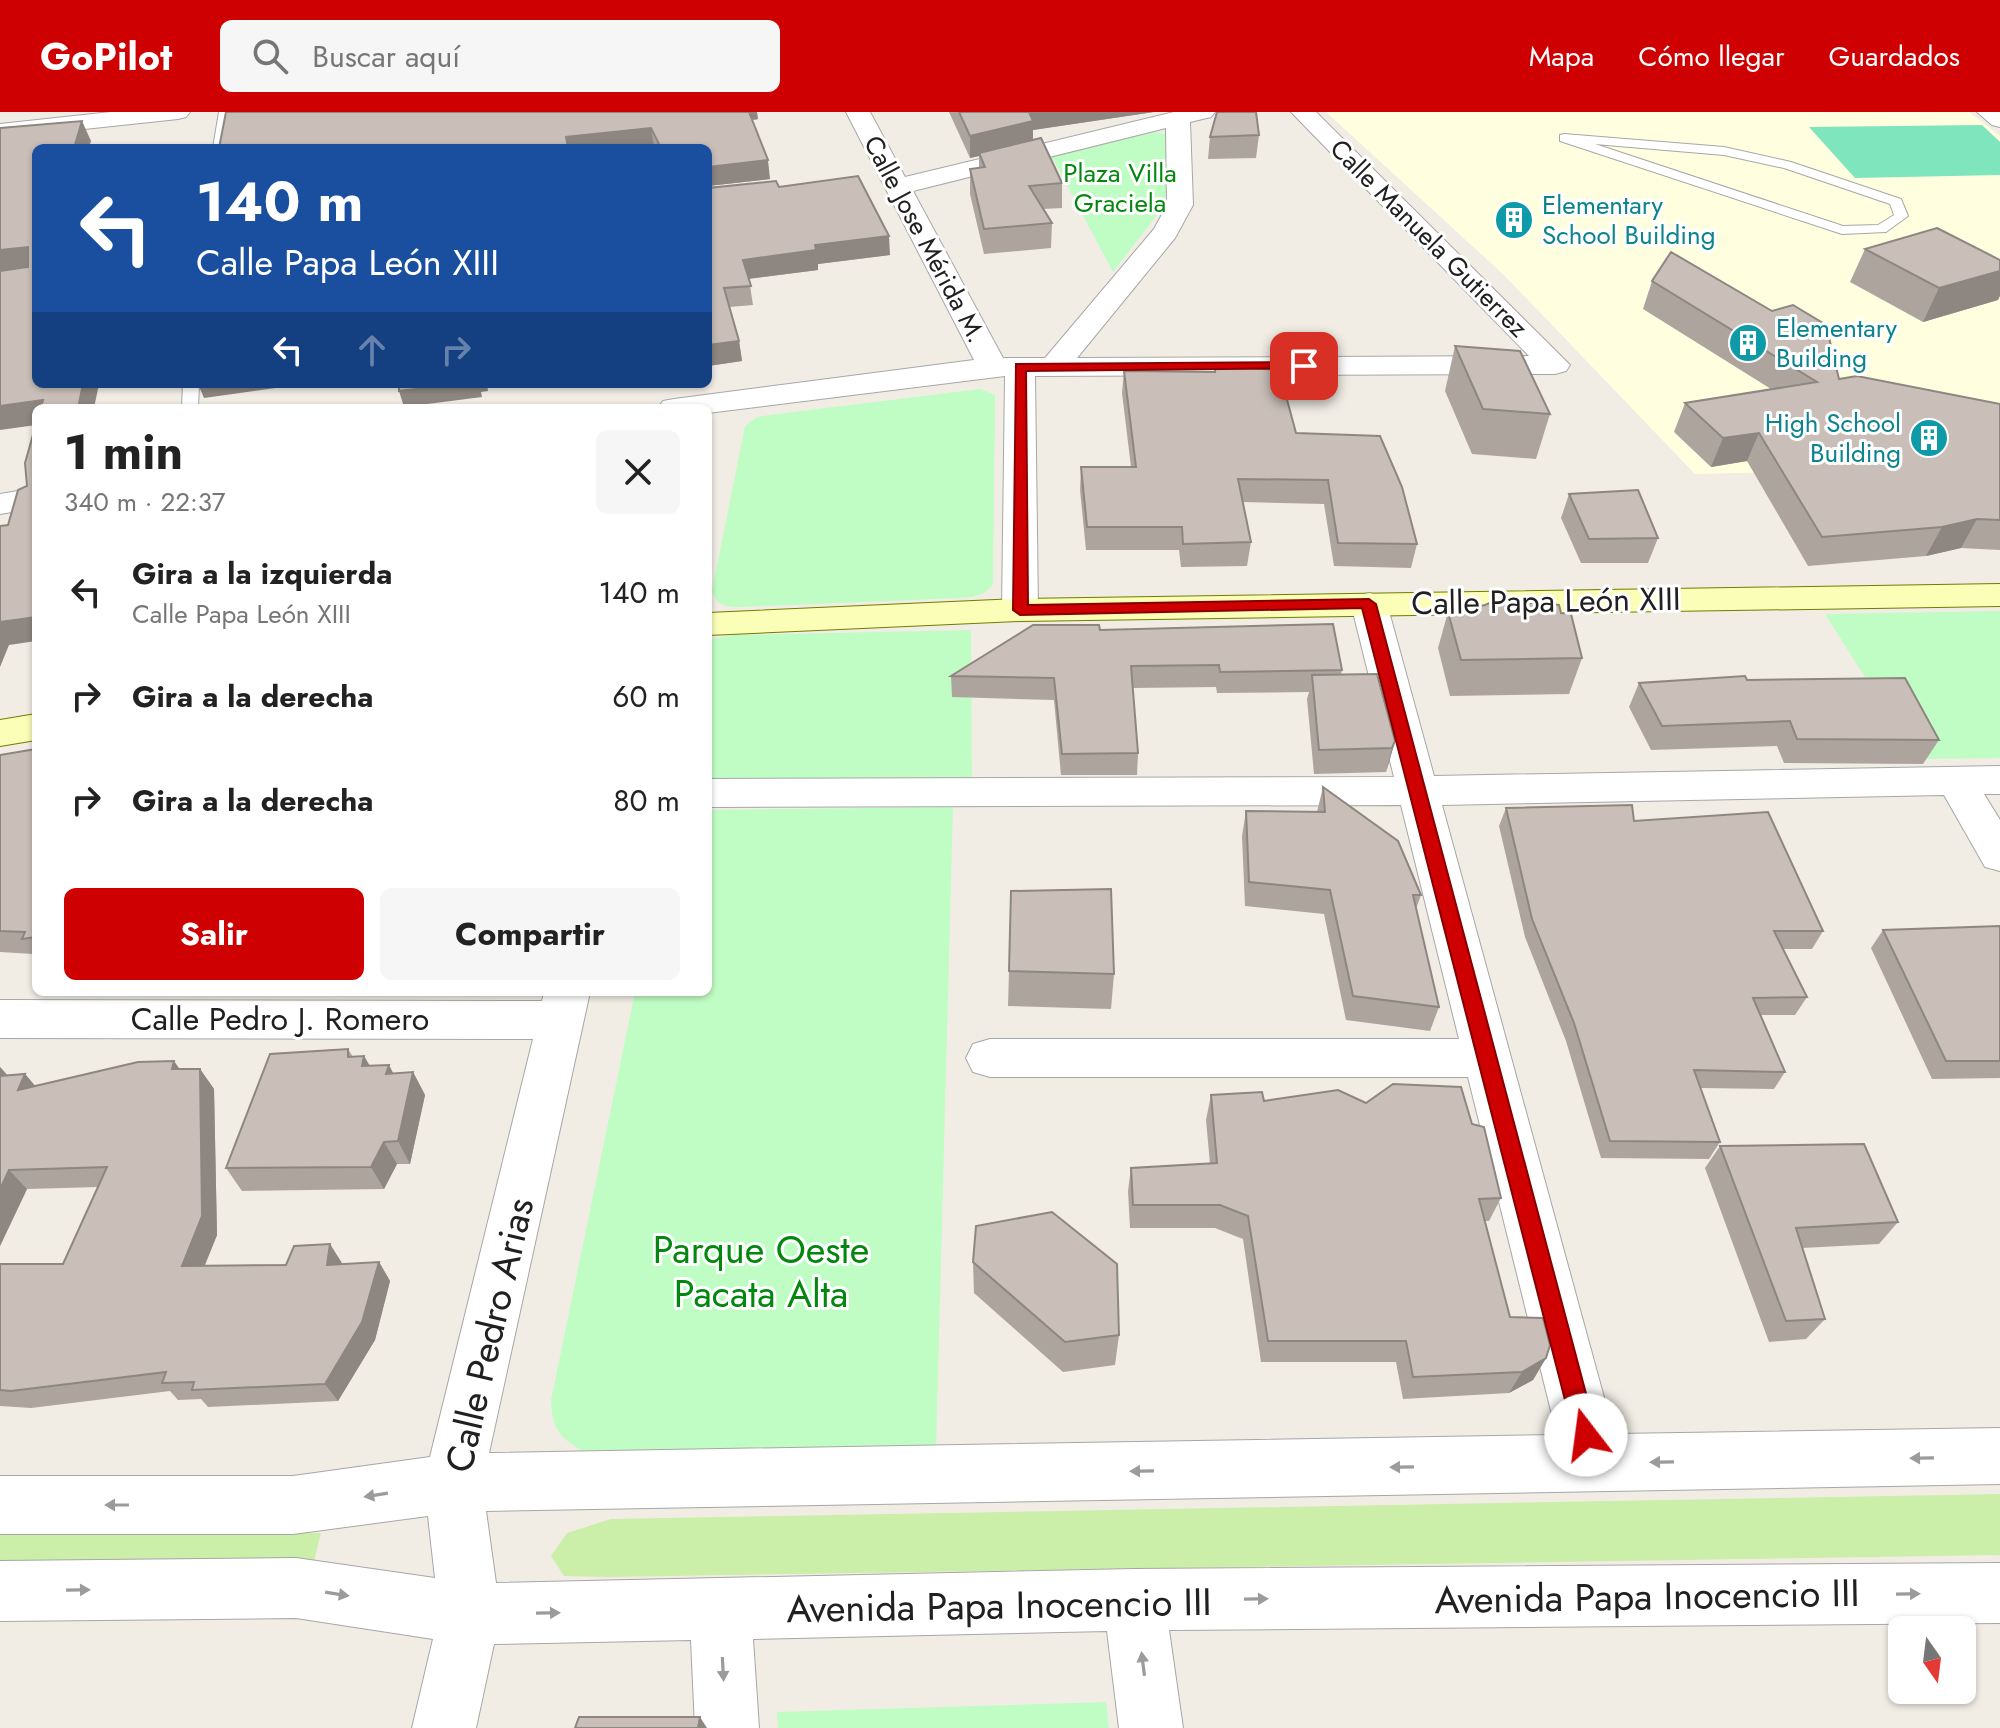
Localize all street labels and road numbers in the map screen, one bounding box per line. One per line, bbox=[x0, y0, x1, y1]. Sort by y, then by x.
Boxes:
street label: Calle Jose Mérida M. bbox=[854, 129, 996, 349]
street label: Calle Manuela Gutierrez bbox=[1321, 130, 1537, 346]
street label: Calle Papa León XIII bbox=[1411, 576, 1681, 626]
street label: Calle Pedro J. Romero bbox=[131, 996, 429, 1042]
street label: Calle Pedro Arias bbox=[431, 1192, 547, 1478]
street label: Avenida Papa Inocencio III bbox=[1434, 1565, 1860, 1627]
street label: Avenida Papa Inocencio III bbox=[786, 1574, 1212, 1636]

